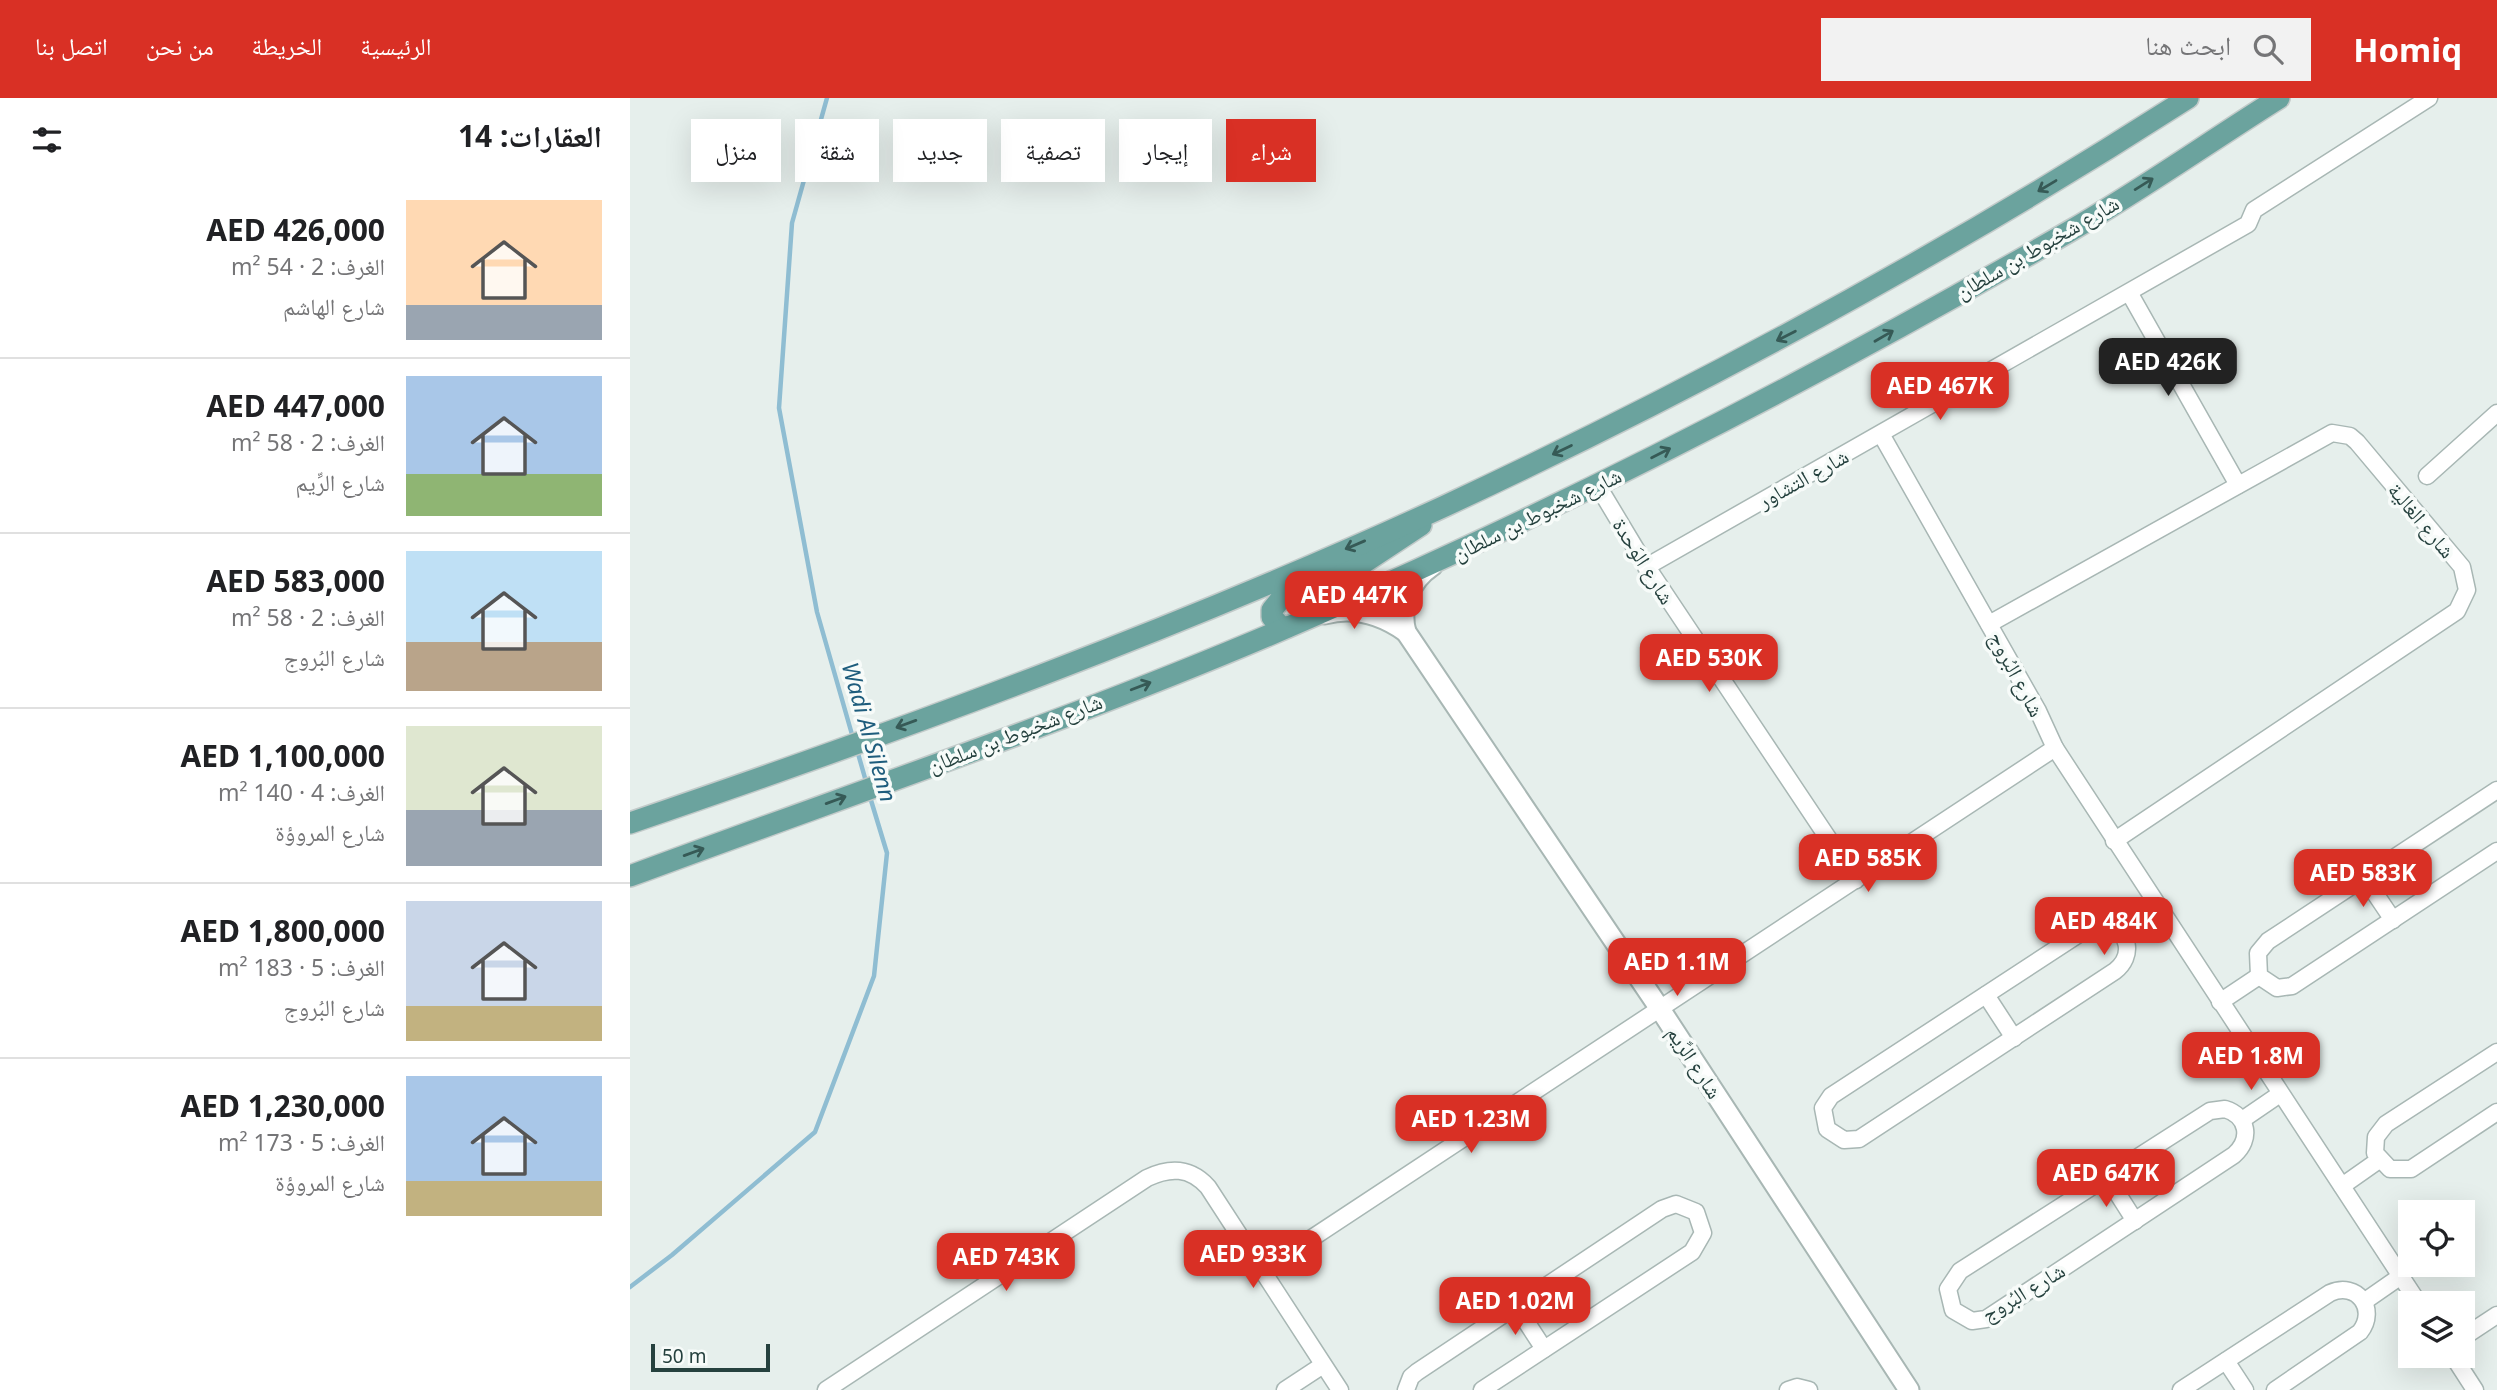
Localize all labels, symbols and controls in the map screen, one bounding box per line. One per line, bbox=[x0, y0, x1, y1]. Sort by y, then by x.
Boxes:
search box bbox=[1821, 18, 2311, 81]
text: ابحث هنا bbox=[2145, 27, 2231, 63]
text: Homiq bbox=[2353, 27, 2462, 72]
text: اتصل بنا bbox=[35, 29, 108, 62]
text: من نحن bbox=[146, 29, 214, 62]
text: الخريطة bbox=[252, 29, 322, 62]
text: الرئيسية bbox=[360, 29, 431, 62]
icon: search bbox=[2249, 30, 2287, 68]
text: العقارات: 14 bbox=[458, 115, 602, 156]
chip: منزل bbox=[691, 119, 781, 182]
chip: شقة bbox=[795, 119, 879, 182]
chip: جديد bbox=[893, 119, 987, 182]
chip: تصفية bbox=[1001, 119, 1105, 182]
chip: إيجار bbox=[1119, 119, 1212, 182]
chip: شراء bbox=[1226, 119, 1316, 182]
icon: filters bbox=[28, 121, 66, 159]
one-way arrow bbox=[2134, 177, 2153, 191]
one-way arrow bbox=[2038, 179, 2058, 193]
street label: شارع شخبوط بن سلطان bbox=[1950, 189, 2124, 305]
text: AED 426,000 bbox=[206, 209, 385, 250]
icon: home bbox=[462, 228, 546, 312]
text: الغرف: 2 · 54 m² bbox=[231, 250, 385, 282]
text: شارع الهاشم bbox=[283, 290, 385, 322]
one-way arrow bbox=[1776, 329, 1797, 343]
one-way arrow bbox=[1873, 329, 1894, 342]
pin: AED 426K bbox=[2096, 338, 2240, 398]
text: AED 426K bbox=[2115, 345, 2221, 377]
pin: AED 467K bbox=[1868, 362, 2012, 422]
text: AED 467K bbox=[1887, 369, 1993, 401]
text: AED 447,000 bbox=[206, 385, 385, 426]
icon: home bbox=[462, 404, 546, 488]
text: الغرف: 2 · 58 m² bbox=[231, 426, 385, 458]
street label: شارع التشاور bbox=[1752, 442, 1853, 515]
one-way arrow bbox=[1552, 444, 1573, 457]
one-way arrow bbox=[1650, 446, 1671, 460]
street label: شارع شخبوط بن سلطان bbox=[1448, 461, 1626, 567]
text: شارع الرِّيم bbox=[296, 466, 385, 498]
street label: شارع الغالية bbox=[2382, 476, 2462, 564]
street label: شارع الوَحدة bbox=[1607, 513, 1681, 609]
one-way arrow bbox=[1345, 539, 1366, 552]
text: AED 583,000 bbox=[206, 560, 385, 601]
pin: AED 447K bbox=[1282, 572, 1426, 631]
text: AED 447K bbox=[1301, 578, 1407, 610]
icon: home bbox=[462, 579, 546, 663]
text: الغرف: 2 · 58 m² bbox=[231, 601, 385, 633]
street label: شارع البُروج bbox=[1983, 627, 2051, 721]
pin: AED 530K bbox=[1637, 634, 1781, 694]
text: شارع البُروج bbox=[284, 641, 385, 673]
text: AED 530K bbox=[1656, 641, 1762, 673]
water label: Wadi Al Silenn bbox=[835, 658, 905, 806]
one-way arrow bbox=[1129, 679, 1151, 691]
street label: شارع شخبوط بن سلطان bbox=[924, 687, 1106, 779]
one-way arrow bbox=[896, 719, 918, 731]
text: AED 1,100,000 bbox=[180, 735, 385, 776]
icon: home bbox=[462, 754, 546, 838]
text: الغرف: 4 · 140 m² bbox=[218, 776, 385, 808]
one-way arrow bbox=[824, 793, 846, 805]
text: شارع المروؤة bbox=[275, 816, 385, 848]
pin: AED 585K bbox=[1796, 834, 1940, 894]
text: AED 585K bbox=[1815, 841, 1921, 873]
one-way arrow bbox=[682, 845, 704, 858]
pin: AED 583K bbox=[2291, 850, 2435, 909]
text: AED 583K bbox=[2310, 856, 2416, 888]
pin: AED 484K bbox=[2032, 898, 2176, 957]
text: AED 484K bbox=[2051, 904, 2157, 936]
text: AED 1,800,000 bbox=[180, 910, 385, 951]
icon: home bbox=[462, 929, 546, 1013]
pin: AED 1.1M bbox=[1605, 939, 1749, 998]
text: AED 1.1M bbox=[1624, 945, 1730, 977]
text: الغرف: 5 · 183 m² bbox=[218, 951, 385, 983]
text: شارع البُروج bbox=[284, 991, 385, 1023]
street label: شارع الرِّيم bbox=[1660, 1020, 1729, 1104]
pin: AED 1.8M bbox=[2179, 1032, 2323, 1092]
text: AED 1.8M bbox=[2198, 1039, 2304, 1071]
text: AED 1,230,000 bbox=[180, 1085, 385, 1126]
pin: AED 1.23M bbox=[1391, 1096, 1551, 1155]
text: AED 1.23M bbox=[1411, 1102, 1531, 1134]
icon: home bbox=[462, 1104, 546, 1188]
text: الغرف: 5 · 173 m² bbox=[218, 1126, 385, 1158]
pin: AED 647K bbox=[2034, 1150, 2178, 1209]
text: AED 647K bbox=[2053, 1156, 2159, 1188]
text: شارع المروؤة bbox=[275, 1166, 385, 1198]
map controls bbox=[2398, 1200, 2475, 1368]
button: locate bbox=[2398, 1200, 2475, 1277]
pin: AED 933K bbox=[1181, 1230, 1325, 1290]
pin: AED 743K bbox=[934, 1234, 1078, 1293]
text: AED 933K bbox=[1200, 1237, 1306, 1269]
text: AED 743K bbox=[953, 1240, 1059, 1272]
street label: شارع البُروج bbox=[1976, 1256, 2070, 1328]
pin: AED 1.02M bbox=[1435, 1278, 1595, 1337]
text: AED 1.02M bbox=[1455, 1284, 1575, 1316]
button: layers bbox=[2398, 1291, 2475, 1368]
scale bar bbox=[651, 1341, 770, 1373]
text: 50 m bbox=[662, 1343, 706, 1369]

